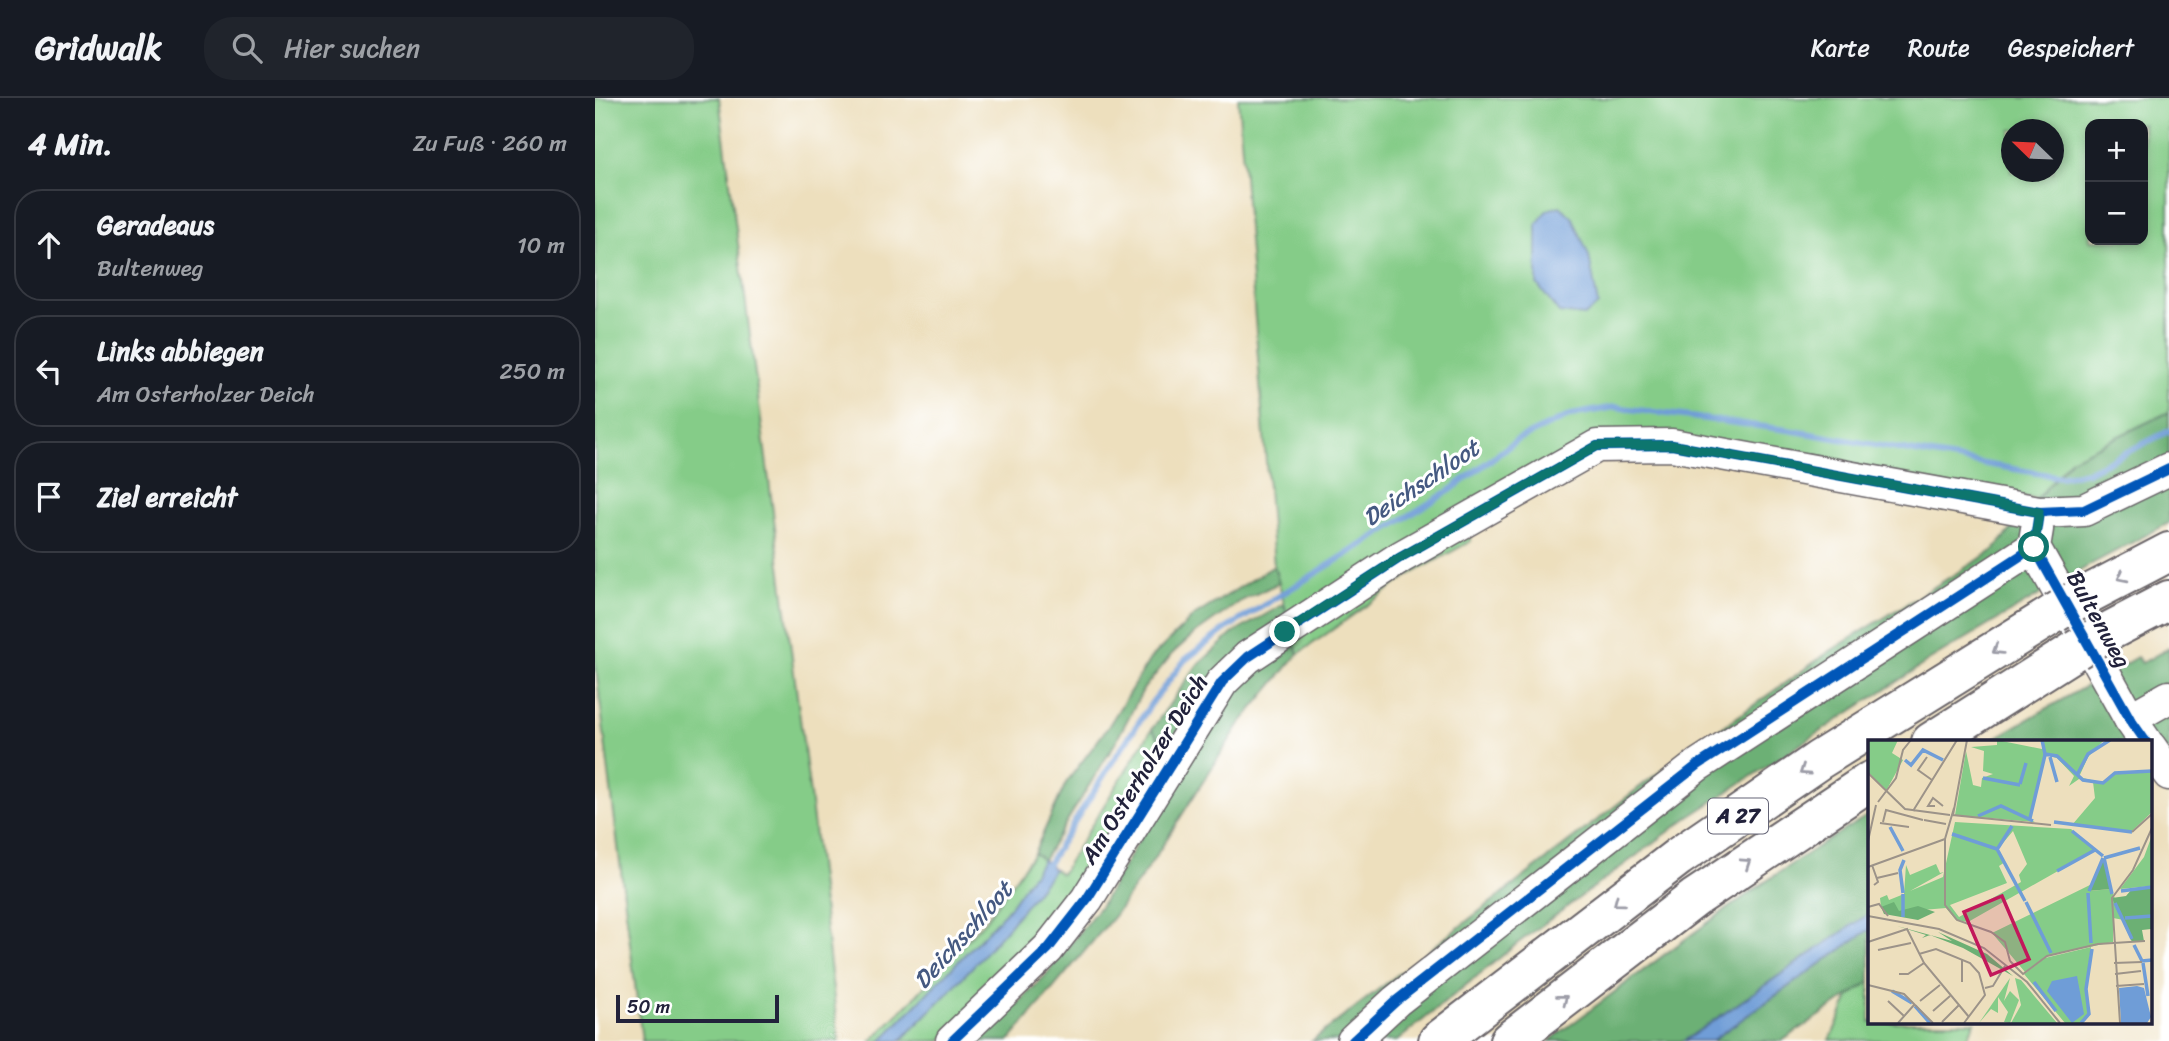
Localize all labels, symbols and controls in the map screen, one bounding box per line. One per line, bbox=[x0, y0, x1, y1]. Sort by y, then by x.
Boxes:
search box bbox=[204, 17, 694, 80]
text: Gridwalk bbox=[35, 19, 162, 77]
text: Hier suchen bbox=[284, 25, 420, 71]
text: Karte bbox=[1811, 27, 1870, 69]
text: Route bbox=[1908, 27, 1970, 69]
text: Gespeichert bbox=[2008, 27, 2134, 69]
icon: search bbox=[228, 29, 266, 67]
text: 4 Min. bbox=[28, 117, 113, 171]
north arrow bbox=[2001, 119, 2064, 182]
map controls bbox=[2085, 119, 2148, 245]
button: + bbox=[2085, 119, 2148, 182]
text: Zu Fuß · 260 m bbox=[413, 123, 567, 164]
button: − bbox=[2085, 182, 2148, 245]
text: Geradeaus bbox=[97, 202, 214, 248]
text: 10 m bbox=[517, 225, 565, 266]
icon: ahead bbox=[30, 226, 68, 264]
text: Bultenweg bbox=[97, 248, 203, 289]
text: Links abbiegen bbox=[97, 328, 264, 374]
text: 250 m bbox=[499, 351, 565, 392]
icon: left bbox=[30, 352, 68, 390]
text: Am Osterholzer Deich bbox=[97, 374, 315, 415]
water label: Deichschloot bbox=[1354, 427, 1490, 538]
text: Ziel erreicht bbox=[97, 474, 237, 520]
icon: arrive bbox=[30, 478, 68, 516]
route start bbox=[2018, 531, 2049, 562]
street label: Bultenweg bbox=[2055, 563, 2142, 676]
one-way arrow bbox=[2117, 568, 2129, 582]
route end bbox=[1269, 616, 1300, 647]
one-way arrow bbox=[1991, 641, 2004, 654]
street label: Am Osterholzer Deich bbox=[1069, 666, 1220, 873]
inset map bbox=[1868, 740, 2151, 1024]
one-way arrow bbox=[1799, 763, 1812, 775]
road number: A 27 bbox=[1708, 798, 1768, 834]
one-way arrow bbox=[1738, 859, 1751, 872]
water label: Deichschloot bbox=[903, 869, 1025, 999]
one-way arrow bbox=[1614, 894, 1626, 906]
text: 50 m bbox=[627, 990, 670, 1023]
scale bar bbox=[616, 992, 779, 1024]
one-way arrow bbox=[1555, 994, 1568, 1007]

